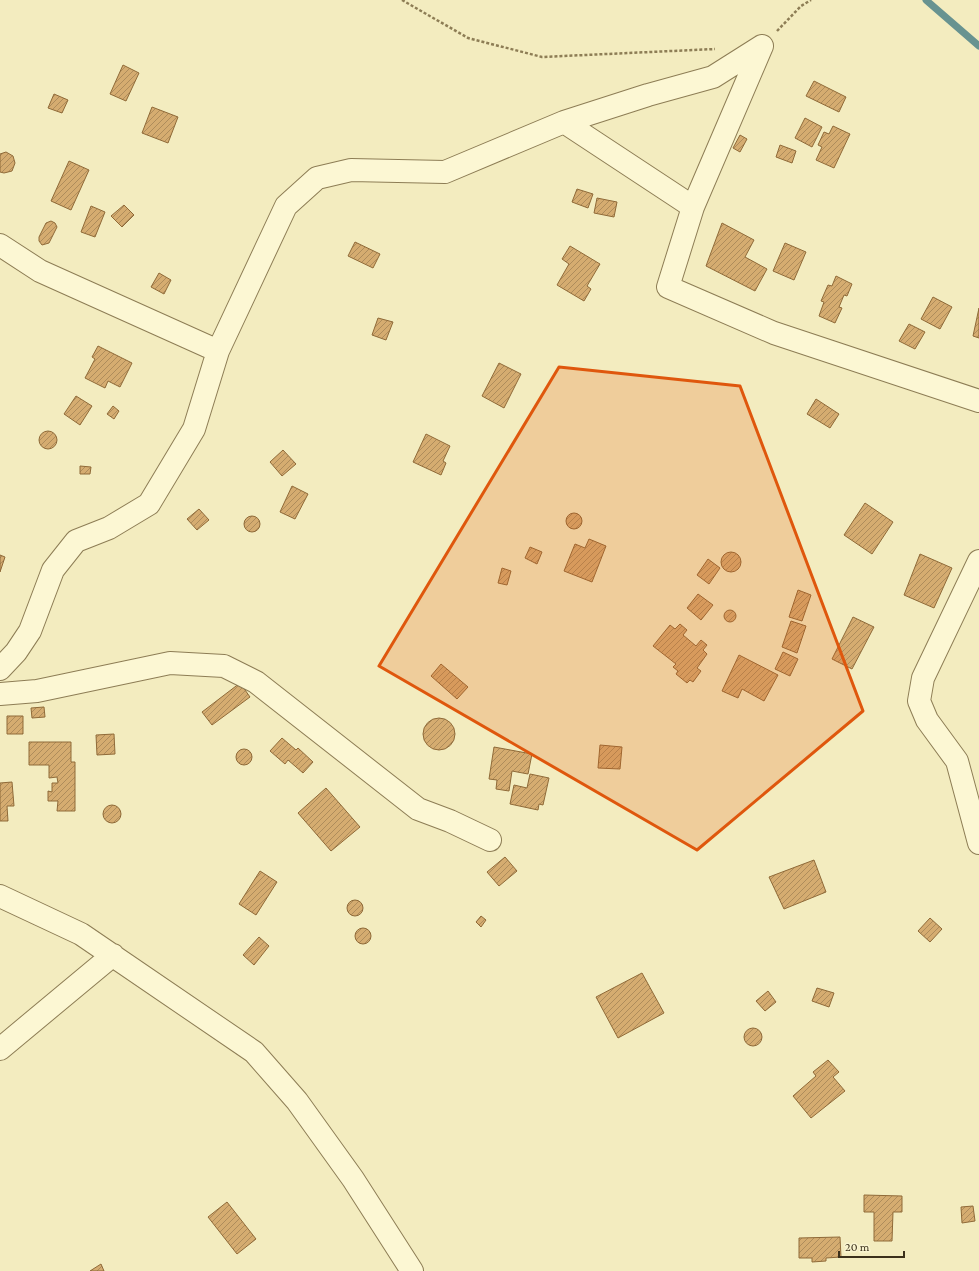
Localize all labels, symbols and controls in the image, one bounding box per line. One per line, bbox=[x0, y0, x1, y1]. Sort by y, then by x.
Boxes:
scale bar bbox=[839, 1233, 904, 1259]
text: 20 m bbox=[845, 1240, 870, 1254]

